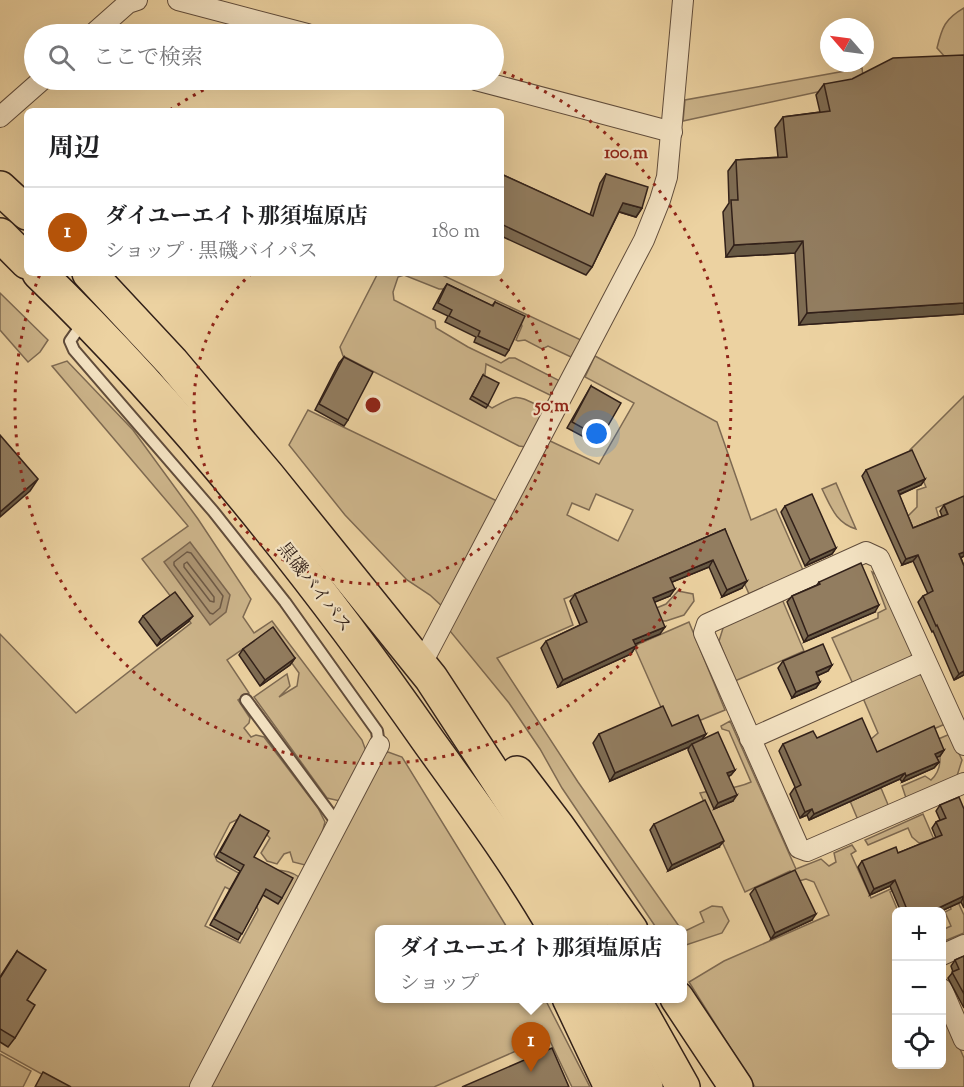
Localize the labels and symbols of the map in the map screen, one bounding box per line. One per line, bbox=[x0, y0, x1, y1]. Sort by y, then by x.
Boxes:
north arrow bbox=[820, 18, 874, 72]
text: 100 m bbox=[604, 141, 648, 167]
text: 50 m bbox=[533, 394, 569, 420]
centre of rings bbox=[363, 395, 383, 415]
your location bbox=[582, 419, 611, 448]
street label: 黒磯バイパス bbox=[270, 538, 357, 639]
pin: 1 bbox=[512, 1022, 550, 1072]

